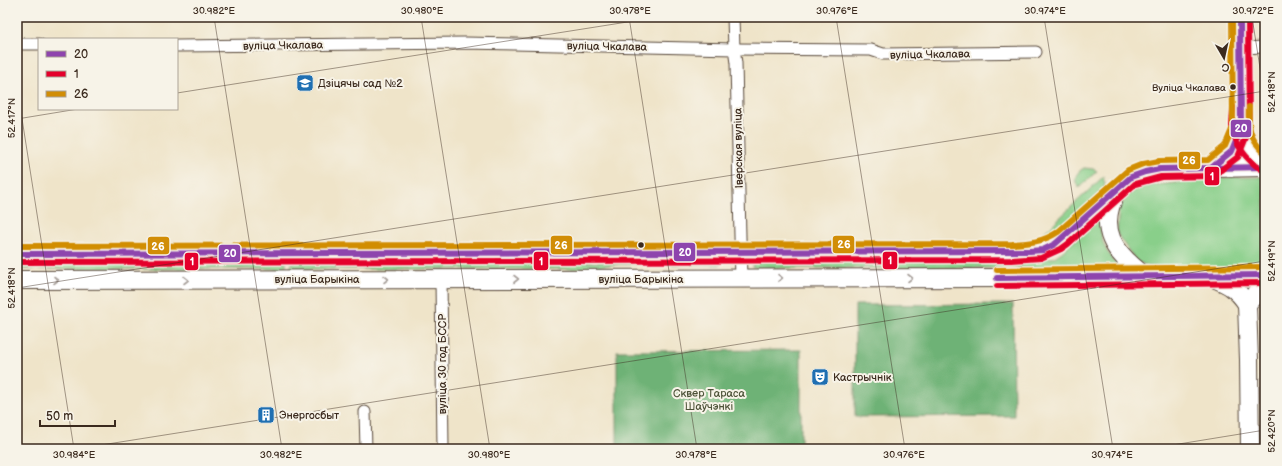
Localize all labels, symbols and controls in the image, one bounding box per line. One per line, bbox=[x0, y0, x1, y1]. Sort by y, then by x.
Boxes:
text: 30.982°E bbox=[193, 5, 236, 17]
text: 30.980°E bbox=[401, 5, 444, 17]
text: 30.978°E bbox=[609, 5, 651, 17]
text: 30.976°E bbox=[816, 5, 858, 17]
text: 30.974°E bbox=[1024, 5, 1066, 17]
text: 30.972°E bbox=[1232, 5, 1274, 17]
legend bbox=[38, 38, 178, 110]
street label: вуліца Чкалава bbox=[243, 38, 324, 53]
north arrow bbox=[1204, 38, 1244, 78]
street label: вуліца Чкалава bbox=[567, 39, 648, 54]
text: 20 bbox=[74, 47, 88, 62]
street label: вуліца Чкалава bbox=[890, 47, 971, 62]
text: С bbox=[1220, 60, 1230, 74]
text: 1 bbox=[74, 67, 79, 82]
text: 52.418°N bbox=[1266, 71, 1278, 113]
school or university icon: Дзіцячы сад №2 bbox=[295, 73, 315, 93]
place label: Дзіцячы сад №2 bbox=[318, 77, 403, 90]
place label: Вуліца Чкалава bbox=[1152, 82, 1226, 94]
marker: Вуліца Чкалава bbox=[1228, 82, 1238, 92]
text: 26 bbox=[74, 87, 88, 102]
text: 52.417°N bbox=[6, 98, 18, 138]
street label: Іверская вуліца bbox=[731, 107, 746, 188]
line badge: 20 bbox=[1230, 119, 1252, 138]
text: 20 bbox=[1234, 122, 1248, 135]
line badge: 26 bbox=[1178, 151, 1201, 170]
text: 26 bbox=[1182, 154, 1196, 167]
line badge: 1 bbox=[1204, 166, 1220, 186]
text: 1 bbox=[1210, 170, 1214, 183]
line badge: 26 bbox=[550, 235, 573, 255]
line badge: 26 bbox=[832, 235, 855, 254]
line badge: 26 bbox=[147, 236, 170, 255]
text: 26 bbox=[837, 238, 851, 251]
text: 26 bbox=[554, 239, 568, 252]
text: 26 bbox=[151, 240, 165, 253]
unlabelled marker bbox=[636, 240, 646, 250]
text: 52.419°N bbox=[1266, 240, 1278, 282]
line badge: 20 bbox=[673, 242, 696, 262]
line badge: 20 bbox=[218, 244, 241, 263]
text: 20 bbox=[678, 246, 692, 259]
text: 20 bbox=[223, 247, 237, 260]
line badge: 1 bbox=[533, 251, 549, 271]
line badge: 1 bbox=[882, 251, 898, 270]
line badge: 1 bbox=[184, 252, 199, 271]
text: 1 bbox=[888, 254, 892, 267]
text: 1 bbox=[190, 255, 194, 268]
text: 1 bbox=[539, 255, 543, 268]
text: 52.418°N bbox=[6, 267, 18, 309]
street label: вуліца Барыкіна bbox=[274, 273, 360, 286]
street label: вуліца Барыкіна bbox=[598, 273, 684, 286]
one-way arrow bbox=[777, 274, 783, 282]
one-way arrow bbox=[907, 274, 913, 282]
one-way arrow bbox=[383, 275, 389, 283]
one-way arrow bbox=[513, 275, 519, 283]
one-way arrow bbox=[53, 276, 59, 284]
one-way arrow bbox=[183, 276, 189, 284]
street label: вуліца 30 год БССР bbox=[436, 314, 449, 414]
theatre icon: Кастрычнік bbox=[810, 367, 830, 387]
place label: Кастрычнік bbox=[833, 371, 892, 384]
park label: Сквер Тараса Шаўчэнкі bbox=[673, 387, 745, 413]
scale bar bbox=[40, 402, 115, 428]
building icon: Энергосбыт bbox=[256, 405, 276, 425]
text: 50 m bbox=[46, 409, 73, 424]
place label: Энергосбыт bbox=[279, 409, 339, 422]
text: 52.420°N bbox=[1266, 409, 1278, 453]
text: 30.984°E bbox=[53, 449, 96, 461]
text: 30.982°E bbox=[260, 449, 303, 461]
text: 30.980°E bbox=[468, 449, 511, 461]
text: 30.978°E bbox=[675, 449, 717, 461]
text: 30.976°E bbox=[883, 449, 925, 461]
text: 30.974°E bbox=[1091, 449, 1133, 461]

